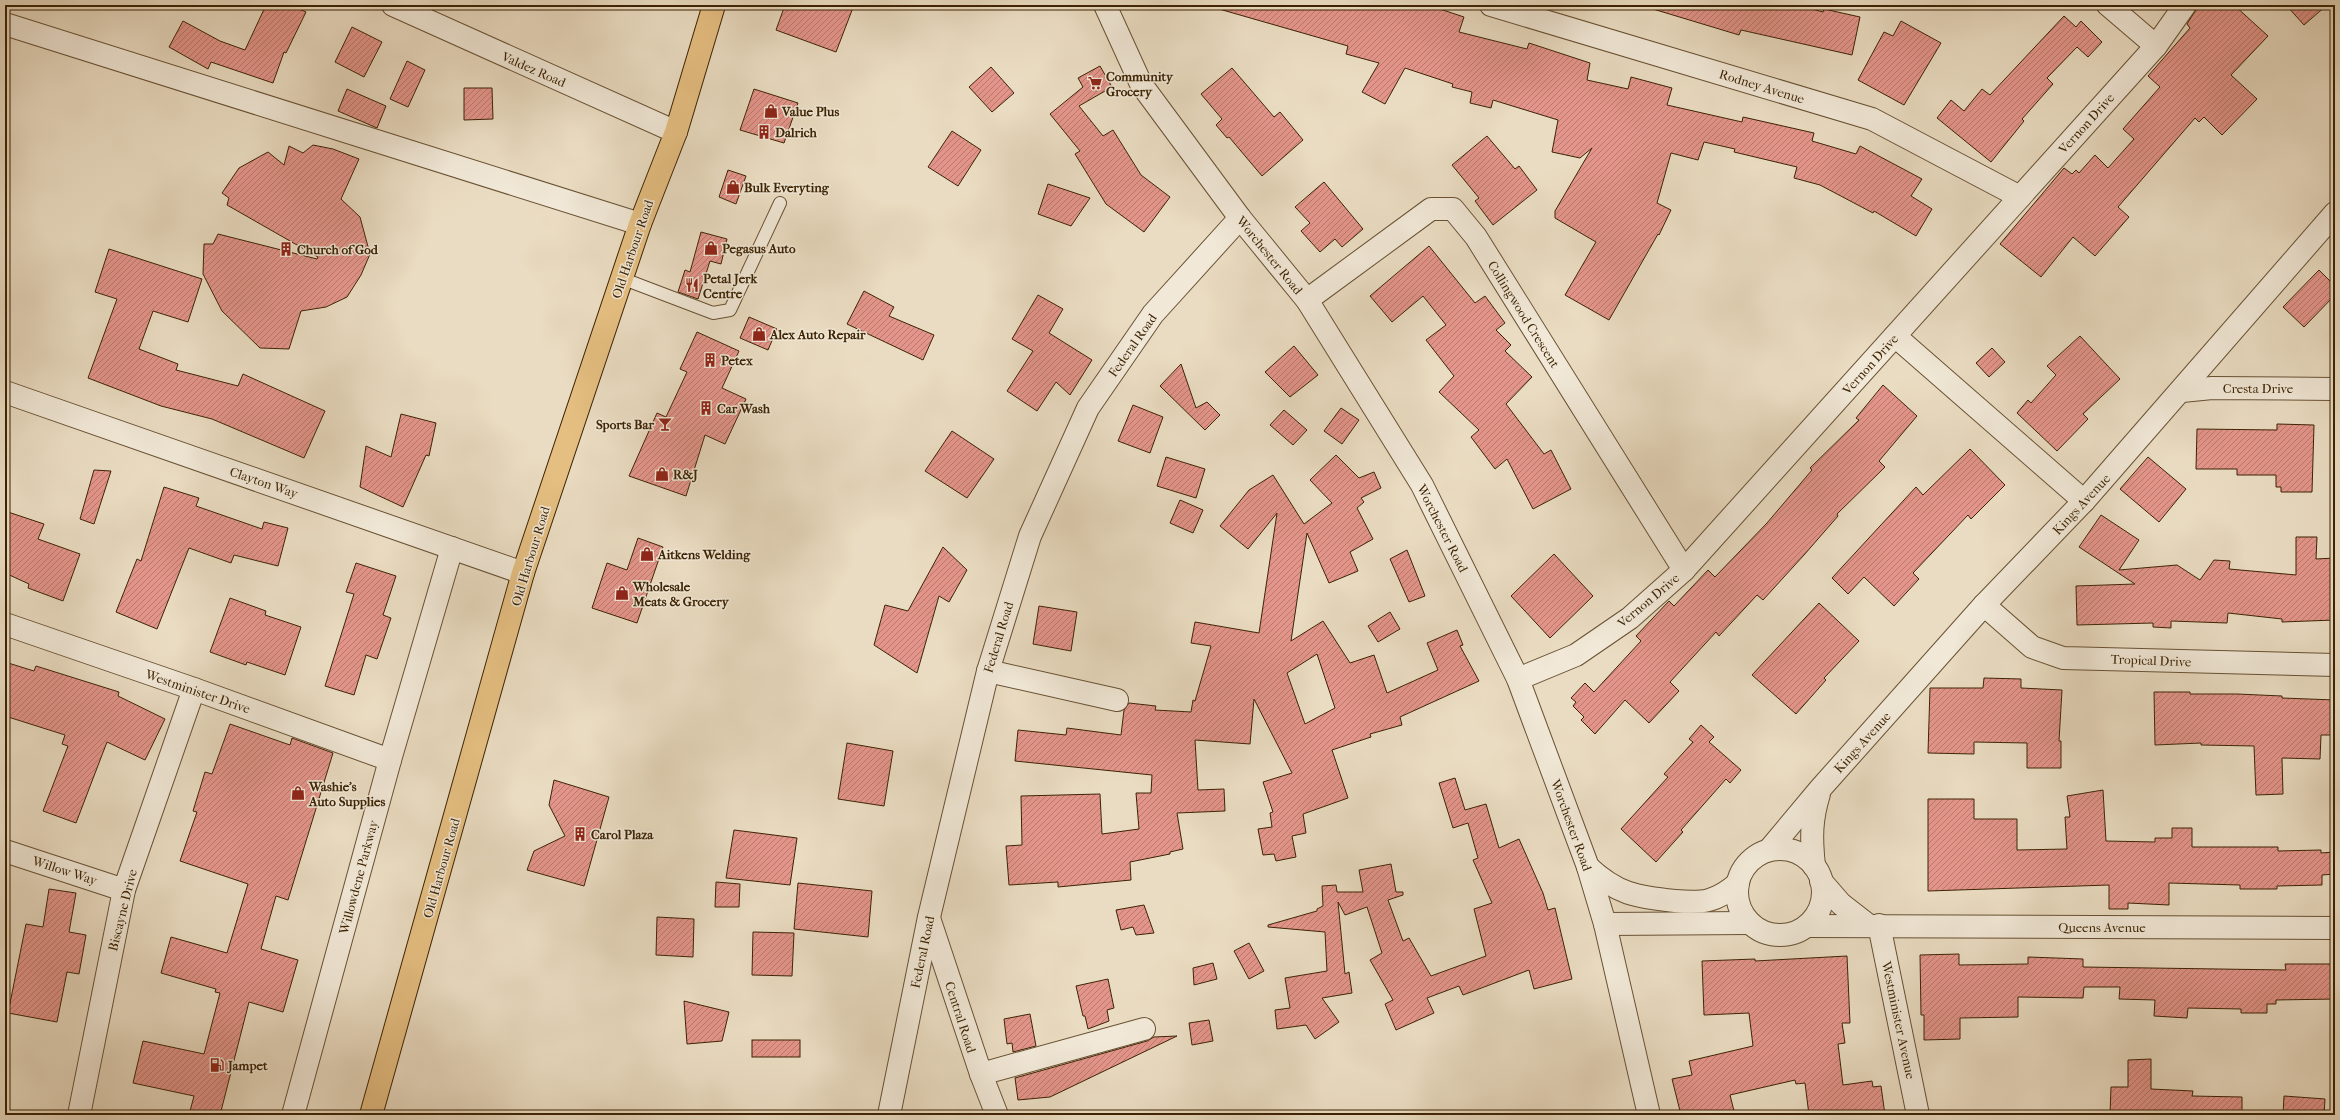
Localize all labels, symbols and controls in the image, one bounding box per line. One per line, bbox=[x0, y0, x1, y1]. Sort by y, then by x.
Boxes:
street label: Valdez Road bbox=[499, 48, 569, 91]
street label: Rodney Avenue bbox=[1717, 66, 1807, 107]
place label: Community Grocery bbox=[1106, 69, 1174, 100]
supermarket icon: Community Grocery bbox=[1087, 75, 1103, 91]
street label: Vernon Drive bbox=[2055, 90, 2118, 157]
shop icon: Value Plus bbox=[763, 103, 779, 119]
place label: Value Plus bbox=[781, 104, 839, 119]
building icon: Dalrich bbox=[756, 124, 772, 140]
place label: Dalrich bbox=[775, 125, 817, 140]
shop icon: Bulk Everyting bbox=[725, 179, 741, 195]
place label: Bulk Everyting bbox=[744, 180, 830, 196]
street label: Old Harbour Road bbox=[609, 197, 657, 300]
street label: Worchester Road bbox=[1233, 212, 1306, 298]
shop icon: Pegasus Auto bbox=[703, 240, 719, 256]
building icon: Church of God bbox=[278, 241, 294, 257]
place label: Pegasus Auto bbox=[722, 241, 796, 257]
place label: Church of God bbox=[297, 242, 379, 257]
street label: Collingwood Crescent bbox=[1485, 258, 1563, 371]
place label: Petal Jerk Centre bbox=[703, 271, 758, 301]
restaurant icon: Petal Jerk Centre bbox=[684, 277, 700, 293]
street label: Federal Road bbox=[1105, 310, 1160, 380]
shop icon: Alex Auto Repair bbox=[751, 326, 767, 342]
place label: Alex Auto Repair bbox=[769, 327, 866, 343]
street label: Vernon Drive bbox=[1839, 331, 1902, 398]
building icon: Petex bbox=[702, 352, 718, 368]
place label: Petex bbox=[721, 353, 753, 368]
street label: Cresta Drive bbox=[2223, 381, 2294, 396]
building icon: Car Wash bbox=[698, 400, 714, 416]
place label: Car Wash bbox=[717, 401, 771, 416]
bar icon: Sports Bar bbox=[657, 416, 673, 432]
place label: Sports Bar bbox=[596, 417, 654, 433]
street label: Clayton Way bbox=[228, 464, 301, 501]
shop icon: R&J bbox=[654, 466, 670, 482]
place label: R&J bbox=[673, 467, 698, 483]
street label: Kings Avenue bbox=[2050, 471, 2114, 538]
street label: Worchester Road bbox=[1414, 481, 1472, 575]
street label: Old Harbour Road bbox=[508, 504, 553, 608]
shop icon: Aitkens Welding bbox=[639, 546, 655, 562]
place label: Aitkens Welding bbox=[657, 547, 751, 563]
street label: Vernon Drive bbox=[1614, 570, 1683, 631]
place label: Wholesale Meats & Grocery bbox=[632, 579, 730, 610]
shop icon: Wholesale Meats & Grocery bbox=[614, 585, 630, 601]
street label: Federal Road bbox=[981, 599, 1017, 675]
street label: Tropical Drive bbox=[2110, 652, 2192, 669]
street label: Westminister Drive bbox=[143, 666, 253, 717]
street label: Kings Avenue bbox=[1831, 708, 1894, 776]
street label: Worchester Road bbox=[1548, 776, 1595, 874]
place label: Washie's Auto Supplies bbox=[308, 779, 385, 810]
shop icon: Washie's Auto Supplies bbox=[290, 785, 306, 801]
street label: Old Harbour Road bbox=[420, 815, 463, 920]
street label: Willowdene Parkway bbox=[336, 817, 381, 937]
building icon: Carol Plaza bbox=[572, 826, 588, 842]
place label: Carol Plaza bbox=[591, 827, 654, 842]
street label: Willow Way bbox=[30, 853, 100, 888]
street label: Biscayne Drive bbox=[105, 867, 140, 953]
street label: Federal Road bbox=[907, 914, 938, 990]
street label: Queens Avenue bbox=[2058, 920, 2146, 935]
street label: Westminister Avenue bbox=[1878, 959, 1918, 1081]
street label: Central Road bbox=[942, 980, 979, 1056]
fuel station icon: Jampet bbox=[209, 1057, 225, 1073]
place label: Jampet bbox=[226, 1058, 268, 1074]

